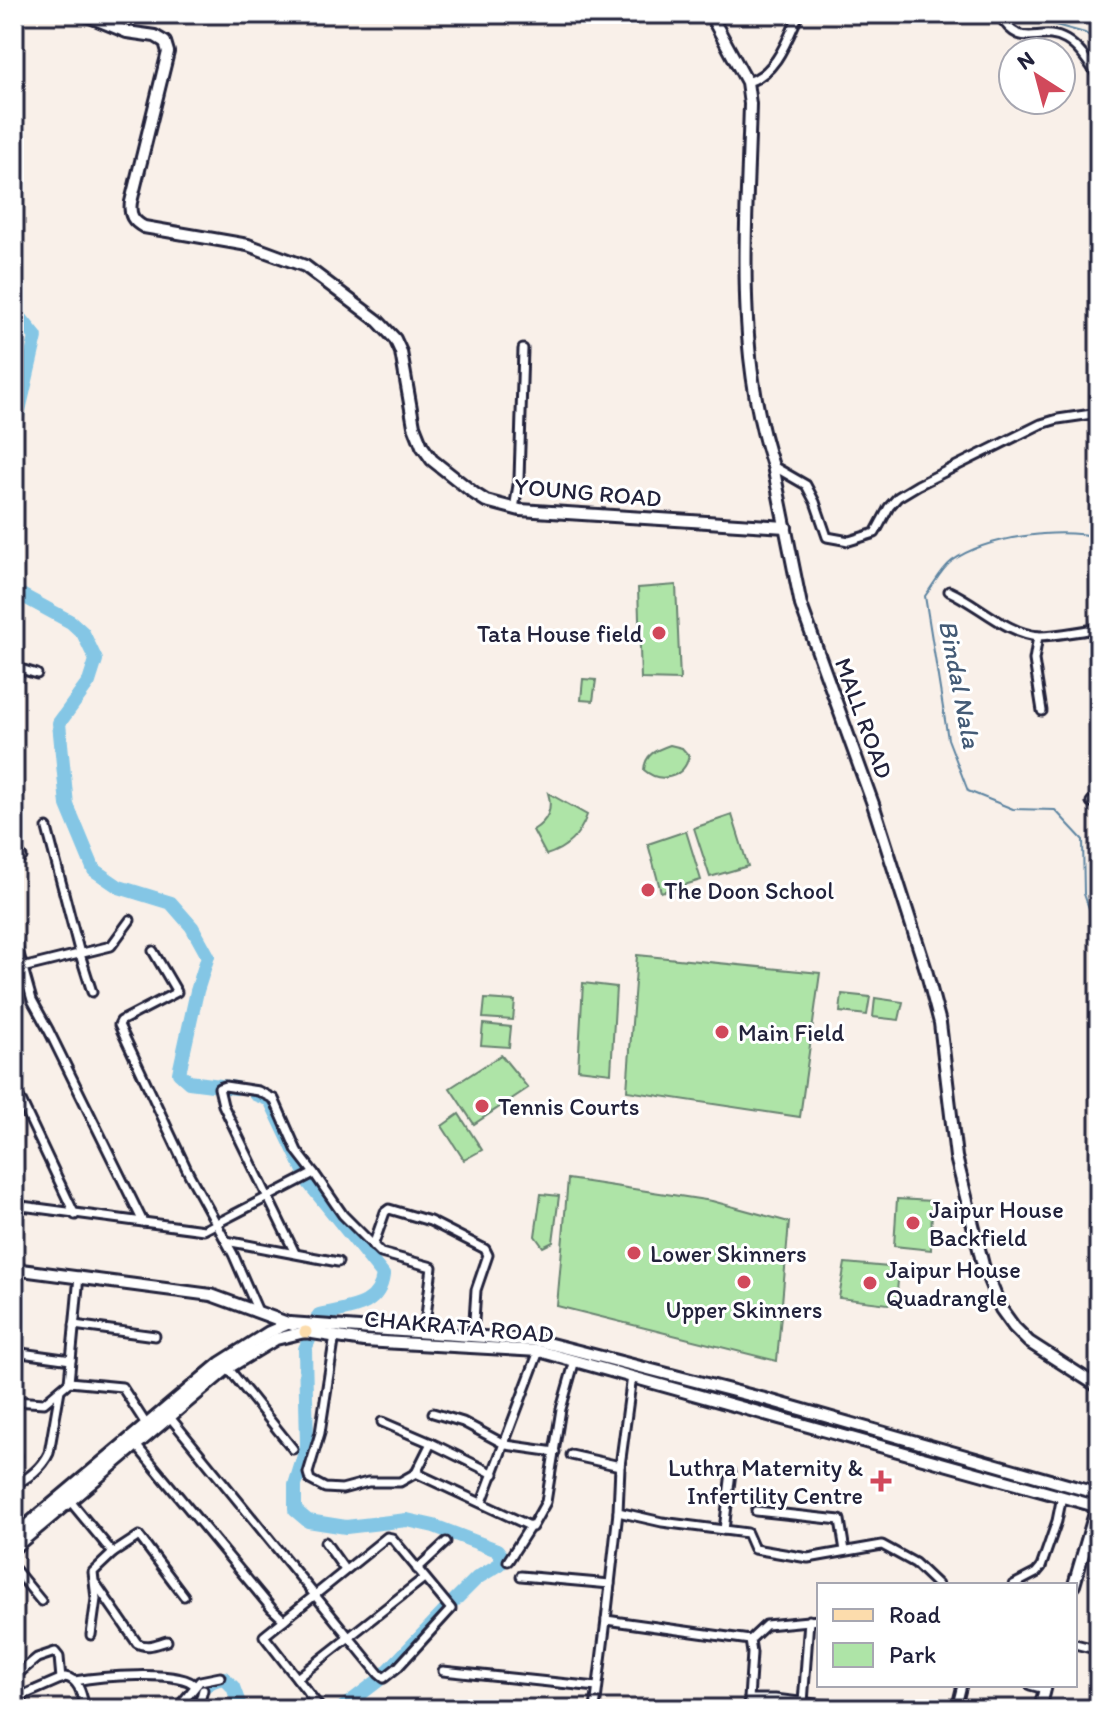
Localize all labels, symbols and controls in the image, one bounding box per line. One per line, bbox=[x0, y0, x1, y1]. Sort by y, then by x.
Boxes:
north arrow bbox=[997, 36, 1077, 116]
text: N bbox=[1012, 45, 1039, 76]
street label: YOUNG ROAD bbox=[513, 471, 663, 513]
water label: Bindal Nala bbox=[932, 617, 988, 751]
place label: Tata House field bbox=[477, 619, 643, 648]
marker: Tata House field bbox=[650, 624, 668, 642]
street label: MALL ROAD bbox=[829, 654, 899, 782]
place label: The Doon School bbox=[664, 876, 834, 905]
marker: The Doon School bbox=[639, 881, 657, 899]
place label: Main Field bbox=[738, 1018, 844, 1047]
marker: Main Field bbox=[713, 1023, 731, 1041]
place label: Tennis Courts bbox=[498, 1092, 639, 1121]
marker: Tennis Courts bbox=[473, 1097, 491, 1115]
place label: Jaipur House Backfield bbox=[929, 1195, 1064, 1252]
marker: Jaipur House Backfield bbox=[904, 1214, 922, 1232]
place label: Lower Skinners bbox=[650, 1239, 807, 1268]
marker: Lower Skinners bbox=[625, 1244, 643, 1262]
place label: Jaipur House Quadrangle bbox=[886, 1255, 1021, 1312]
marker: Upper Skinners bbox=[735, 1273, 753, 1291]
marker: Jaipur House Quadrangle bbox=[861, 1274, 879, 1292]
place label: Upper Skinners bbox=[665, 1295, 823, 1324]
street label: CHAKRATA ROAD bbox=[363, 1303, 555, 1349]
place label: Luthra Maternity & Infertility Centre bbox=[668, 1453, 863, 1510]
marker: Luthra Maternity & Infertility Centre bbox=[870, 1470, 892, 1492]
legend bbox=[817, 1583, 1077, 1687]
text: Road bbox=[889, 1600, 941, 1629]
text: Park bbox=[889, 1640, 936, 1669]

